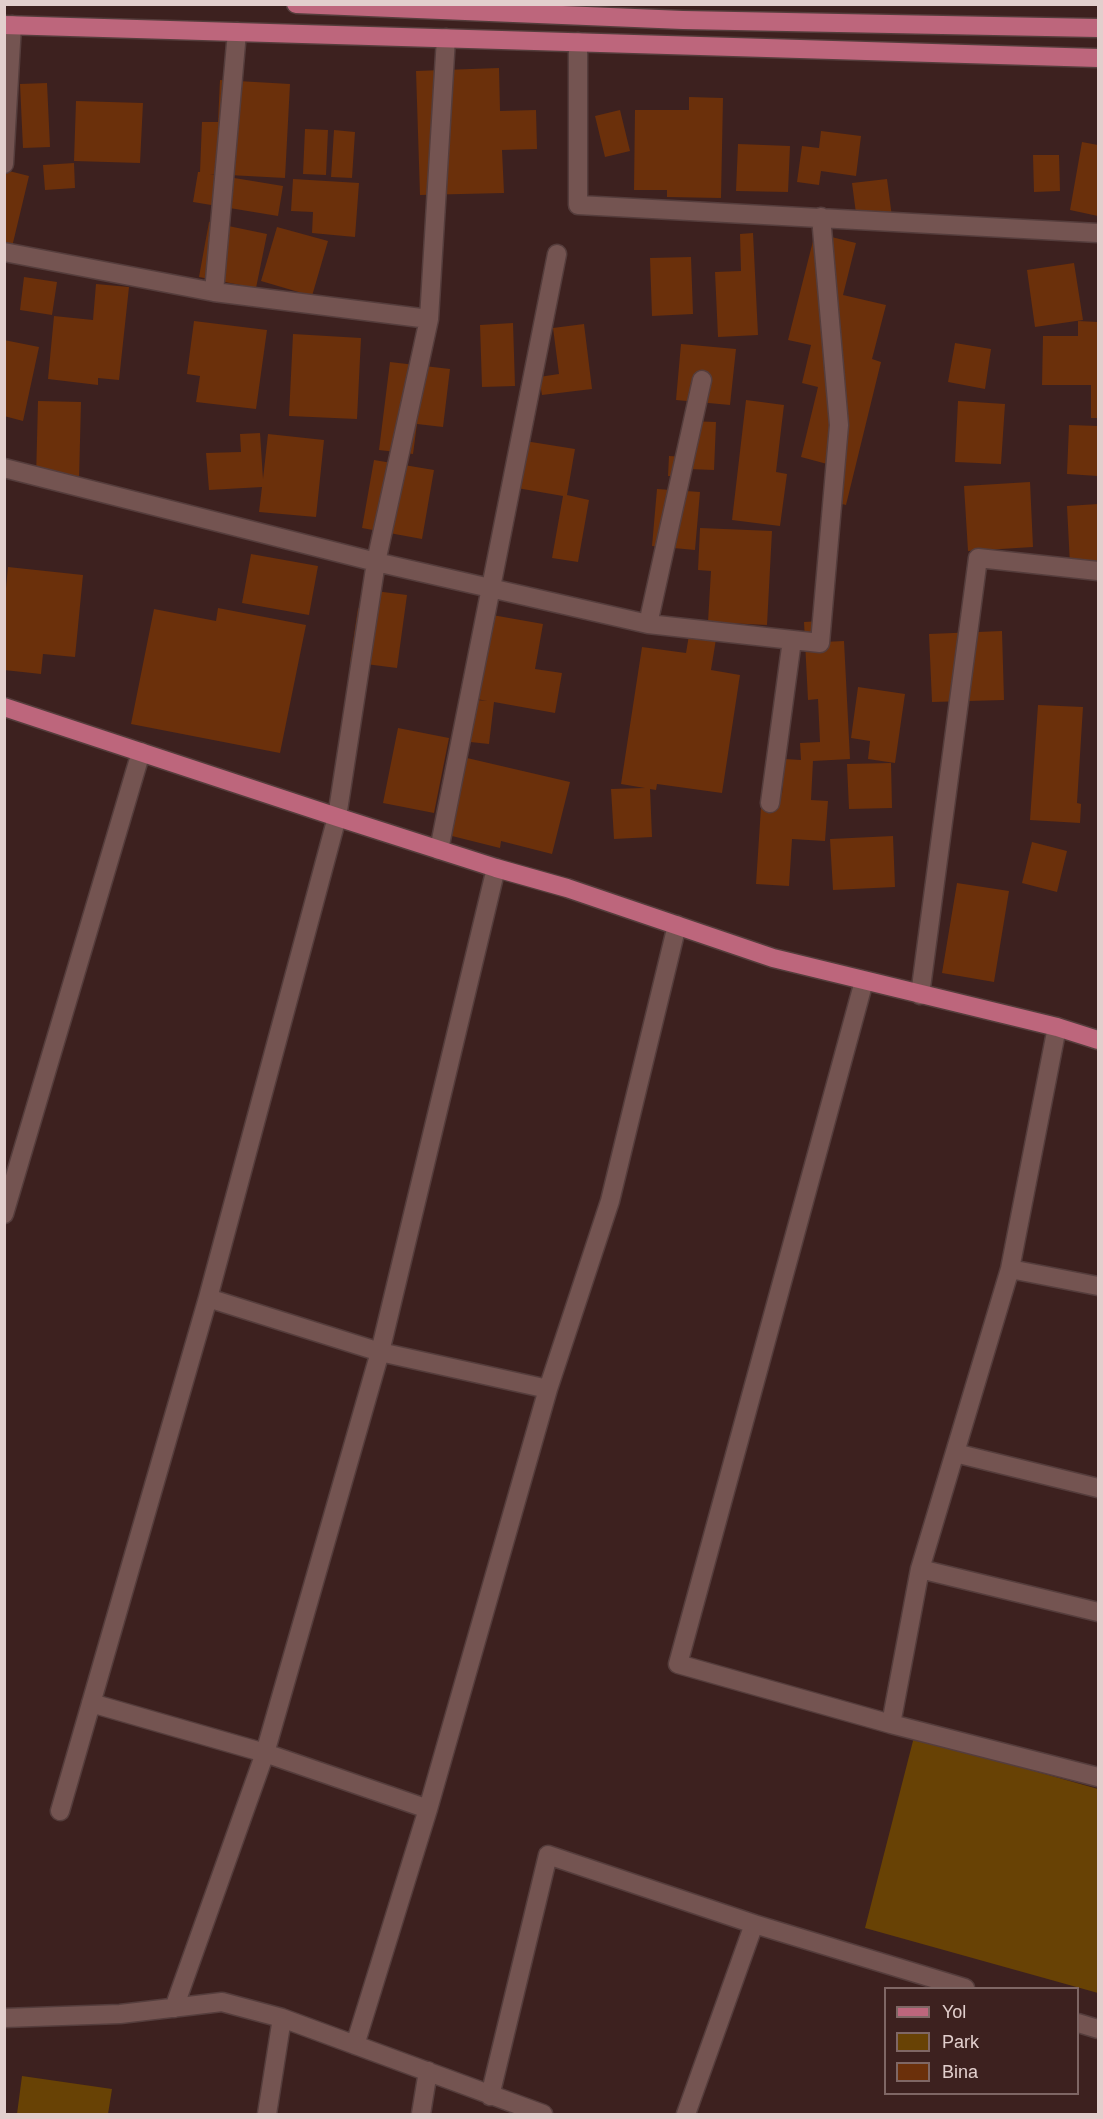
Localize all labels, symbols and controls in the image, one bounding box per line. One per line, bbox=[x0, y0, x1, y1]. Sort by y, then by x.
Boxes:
legend bbox=[884, 1987, 1079, 2095]
text: Yol bbox=[942, 2002, 966, 2022]
text: Park bbox=[942, 2032, 979, 2052]
text: Bina bbox=[942, 2062, 978, 2082]

